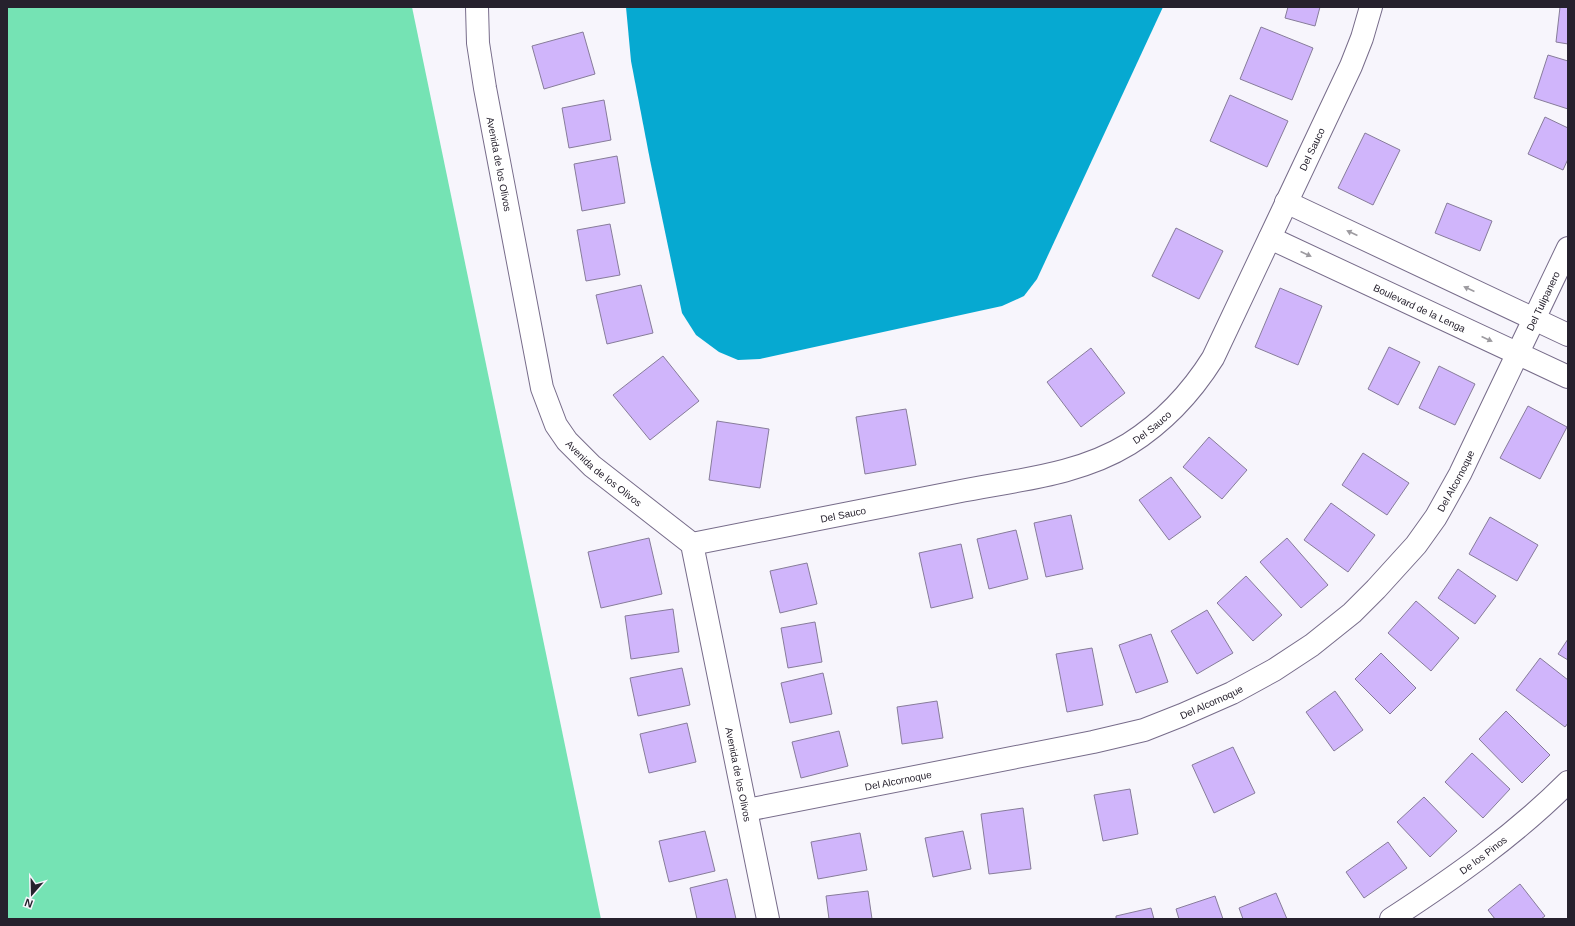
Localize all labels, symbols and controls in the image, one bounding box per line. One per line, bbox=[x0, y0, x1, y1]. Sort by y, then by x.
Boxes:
street label: Avenida de los Olivos bbox=[485, 116, 514, 212]
street label: Del Sauco bbox=[1297, 125, 1327, 172]
one-way arrow bbox=[1346, 230, 1358, 236]
one-way arrow bbox=[1300, 251, 1311, 257]
street label: Del Tulipanero bbox=[1524, 269, 1562, 332]
street label: Boulevard de la Lenga bbox=[1372, 282, 1468, 334]
one-way arrow bbox=[1464, 286, 1475, 292]
one-way arrow bbox=[1481, 336, 1492, 342]
street label: Del Sauco bbox=[1130, 408, 1174, 446]
street label: Avenida de los Olivos bbox=[564, 438, 644, 508]
street label: Del Alcornoque bbox=[1435, 448, 1476, 513]
street label: Del Sauco bbox=[819, 504, 867, 524]
street label: Del Alcornoque bbox=[1178, 682, 1245, 721]
street label: Avenida de los Olivos bbox=[724, 726, 754, 822]
street label: Del Alcornoque bbox=[864, 768, 933, 792]
street label: De los Pinos bbox=[1457, 834, 1509, 876]
north arrow bbox=[12, 874, 52, 914]
text: N bbox=[23, 896, 34, 910]

